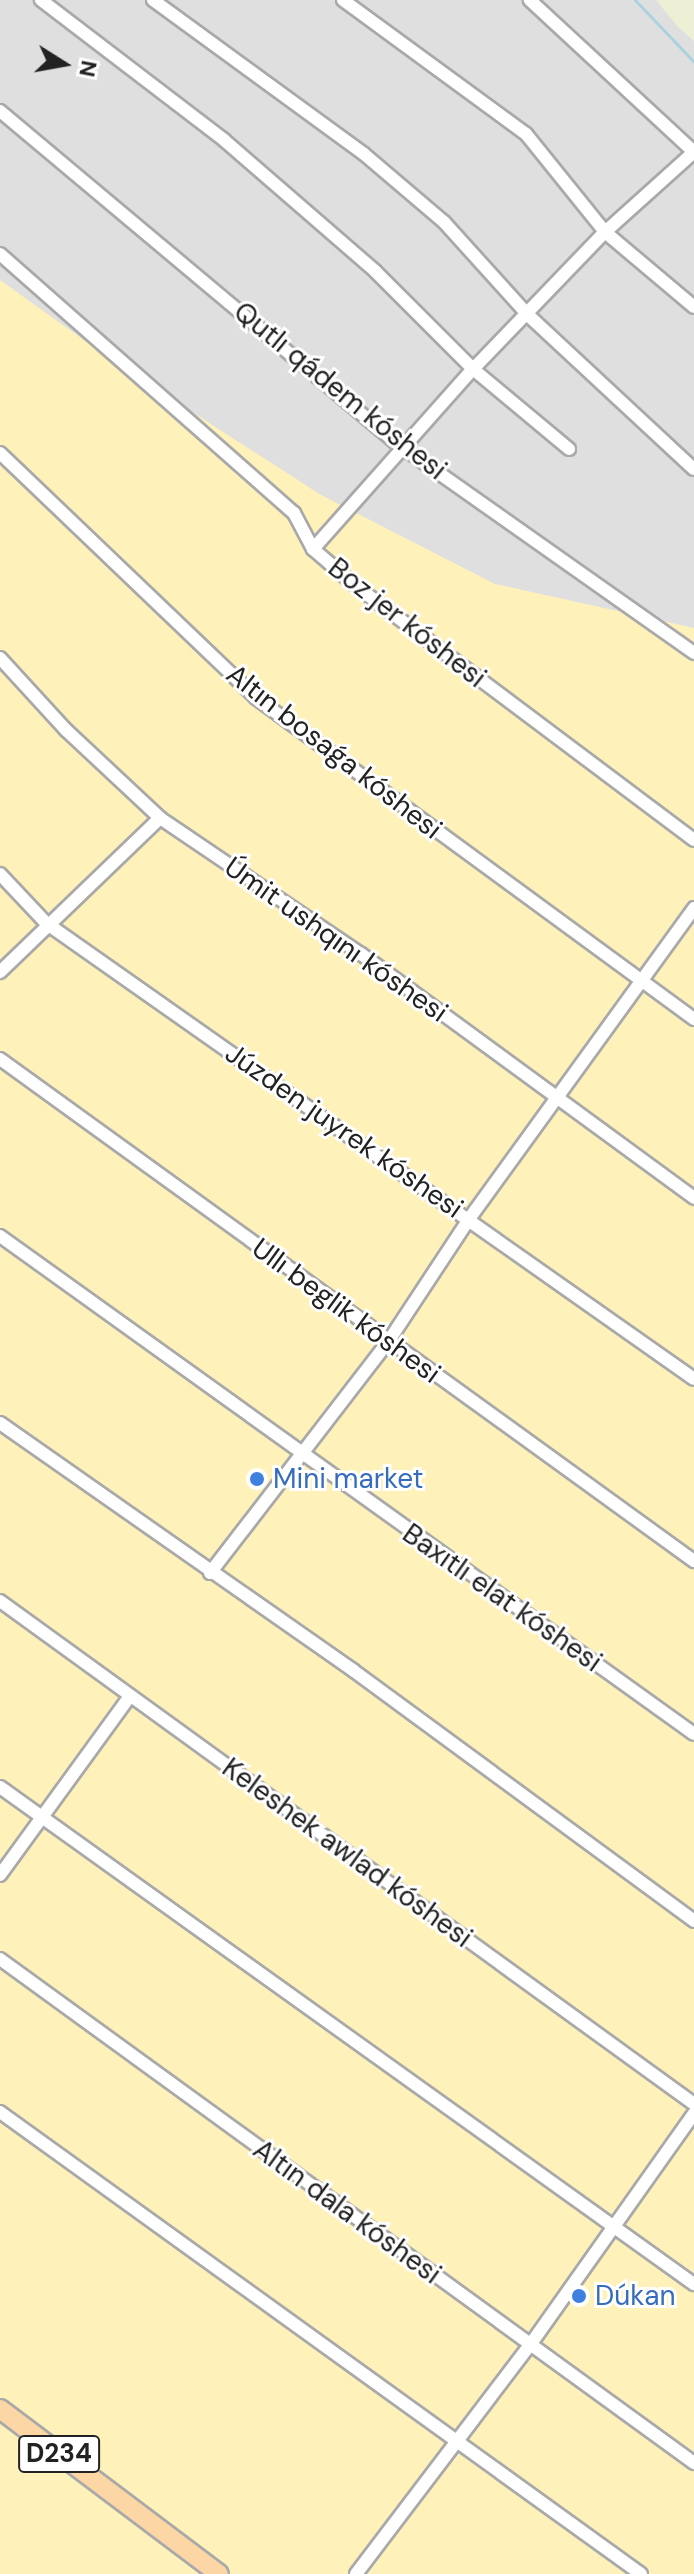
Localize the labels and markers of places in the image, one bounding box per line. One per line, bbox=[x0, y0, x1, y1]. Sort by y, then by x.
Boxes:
place label: Mini market bbox=[273, 1462, 424, 1496]
marker: Mini market bbox=[248, 1470, 266, 1488]
place label: Dúkan bbox=[595, 2279, 676, 2313]
marker: Dúkan bbox=[570, 2287, 588, 2305]

